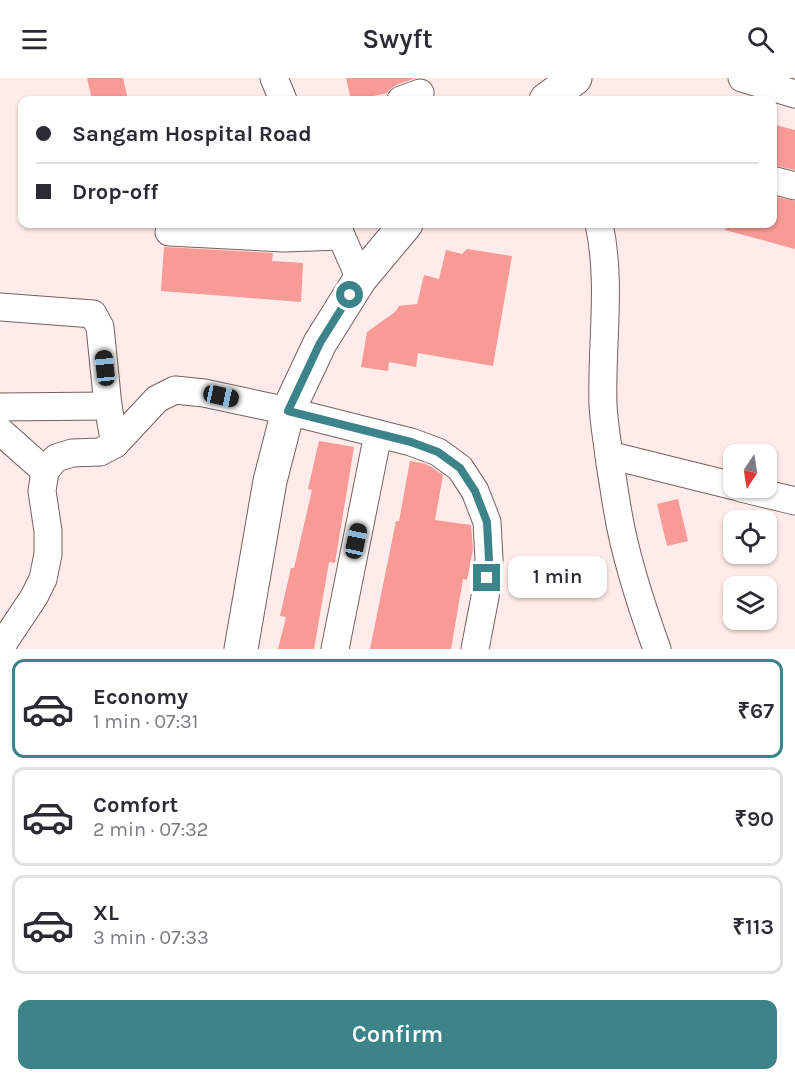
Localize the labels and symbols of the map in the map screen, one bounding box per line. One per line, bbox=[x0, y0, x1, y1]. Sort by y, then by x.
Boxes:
route start bbox=[336, 281, 363, 308]
car bbox=[94, 349, 116, 387]
car bbox=[202, 383, 240, 409]
north arrow bbox=[723, 444, 777, 498]
car bbox=[343, 522, 369, 560]
callout: 1 min bbox=[508, 557, 607, 599]
route end bbox=[473, 564, 500, 591]

